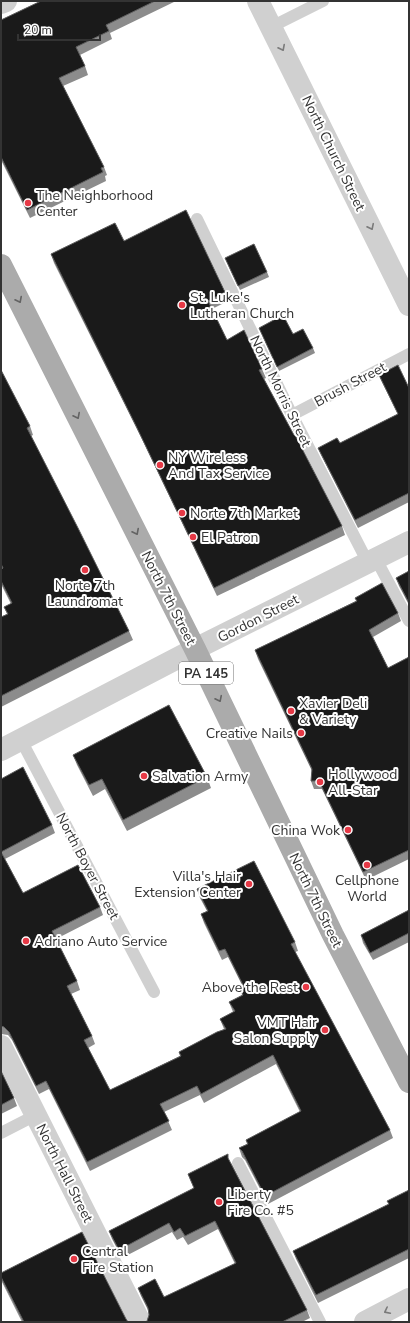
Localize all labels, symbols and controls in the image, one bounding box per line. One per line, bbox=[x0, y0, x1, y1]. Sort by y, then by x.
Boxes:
scale bar bbox=[18, 16, 100, 42]
text: 20 m bbox=[24, 22, 52, 38]
one-way arrow bbox=[277, 44, 285, 52]
street label: North Church Street bbox=[297, 92, 370, 214]
place label: The Neighborhood Center bbox=[36, 186, 153, 221]
marker: The Neighborhood Center bbox=[23, 198, 33, 208]
one-way arrow bbox=[366, 223, 374, 231]
place label: St. Luke's Lutheran Church bbox=[190, 288, 294, 323]
one-way arrow bbox=[14, 296, 21, 303]
marker: St. Luke's Lutheran Church bbox=[177, 300, 187, 310]
street label: North Morris Street bbox=[245, 332, 316, 450]
street label: Brush Street bbox=[311, 358, 390, 411]
one-way arrow bbox=[72, 412, 80, 419]
place label: NY Wireless And Tax Service bbox=[168, 448, 269, 483]
marker: NY Wireless And Tax Service bbox=[155, 460, 165, 470]
place label: Norte 7th Market bbox=[190, 504, 298, 523]
marker: Norte 7th Market bbox=[177, 508, 187, 518]
one-way arrow bbox=[131, 528, 139, 536]
place label: El Patron bbox=[201, 528, 258, 547]
marker: El Patron bbox=[188, 532, 198, 542]
street label: North 7th Street bbox=[137, 548, 200, 649]
marker: Norte 7th Laundromat bbox=[80, 565, 90, 575]
place label: Norte 7th Laundromat bbox=[47, 576, 123, 611]
street label: Gordon Street bbox=[214, 590, 302, 647]
road number: PA 145 bbox=[179, 662, 233, 684]
one-way arrow bbox=[214, 694, 222, 702]
place label: Xavier Deli & Variety bbox=[299, 694, 367, 729]
marker: Xavier Deli & Variety bbox=[286, 706, 296, 716]
place label: Creative Nails bbox=[206, 724, 293, 743]
marker: Creative Nails bbox=[296, 728, 306, 738]
place label: Hollywood All-Star bbox=[328, 765, 397, 800]
place label: Salvation Army bbox=[152, 767, 249, 786]
marker: Salvation Army bbox=[139, 771, 149, 781]
marker: Hollywood All-Star bbox=[315, 777, 325, 787]
street label: North Boyer Street bbox=[51, 809, 124, 923]
place label: China Wok bbox=[271, 821, 341, 840]
marker: China Wok bbox=[343, 825, 353, 835]
street label: North 7th Street bbox=[284, 850, 347, 951]
marker: Cellphone World bbox=[362, 860, 372, 870]
place label: Villa's Hair Extension Center bbox=[134, 867, 241, 902]
place label: Cellphone World bbox=[335, 871, 399, 906]
marker: Villa's Hair Extension Center bbox=[244, 879, 254, 889]
place label: Adriano Auto Service bbox=[34, 932, 167, 951]
marker: Adriano Auto Service bbox=[21, 936, 31, 946]
place label: Above the Rest bbox=[202, 978, 298, 997]
marker: Above the Rest bbox=[301, 982, 311, 992]
place label: VMT Hair Salon Supply bbox=[234, 1013, 318, 1048]
marker: VMT Hair Salon Supply bbox=[320, 1025, 330, 1035]
street label: North Hall Street bbox=[32, 1121, 98, 1226]
place label: Liberty Fire Co. #5 bbox=[227, 1185, 294, 1220]
marker: Liberty Fire Co. #5 bbox=[214, 1197, 224, 1207]
place label: Central Fire Station bbox=[82, 1242, 154, 1277]
marker: Central Fire Station bbox=[69, 1254, 79, 1264]
one-way arrow bbox=[384, 1306, 391, 1314]

